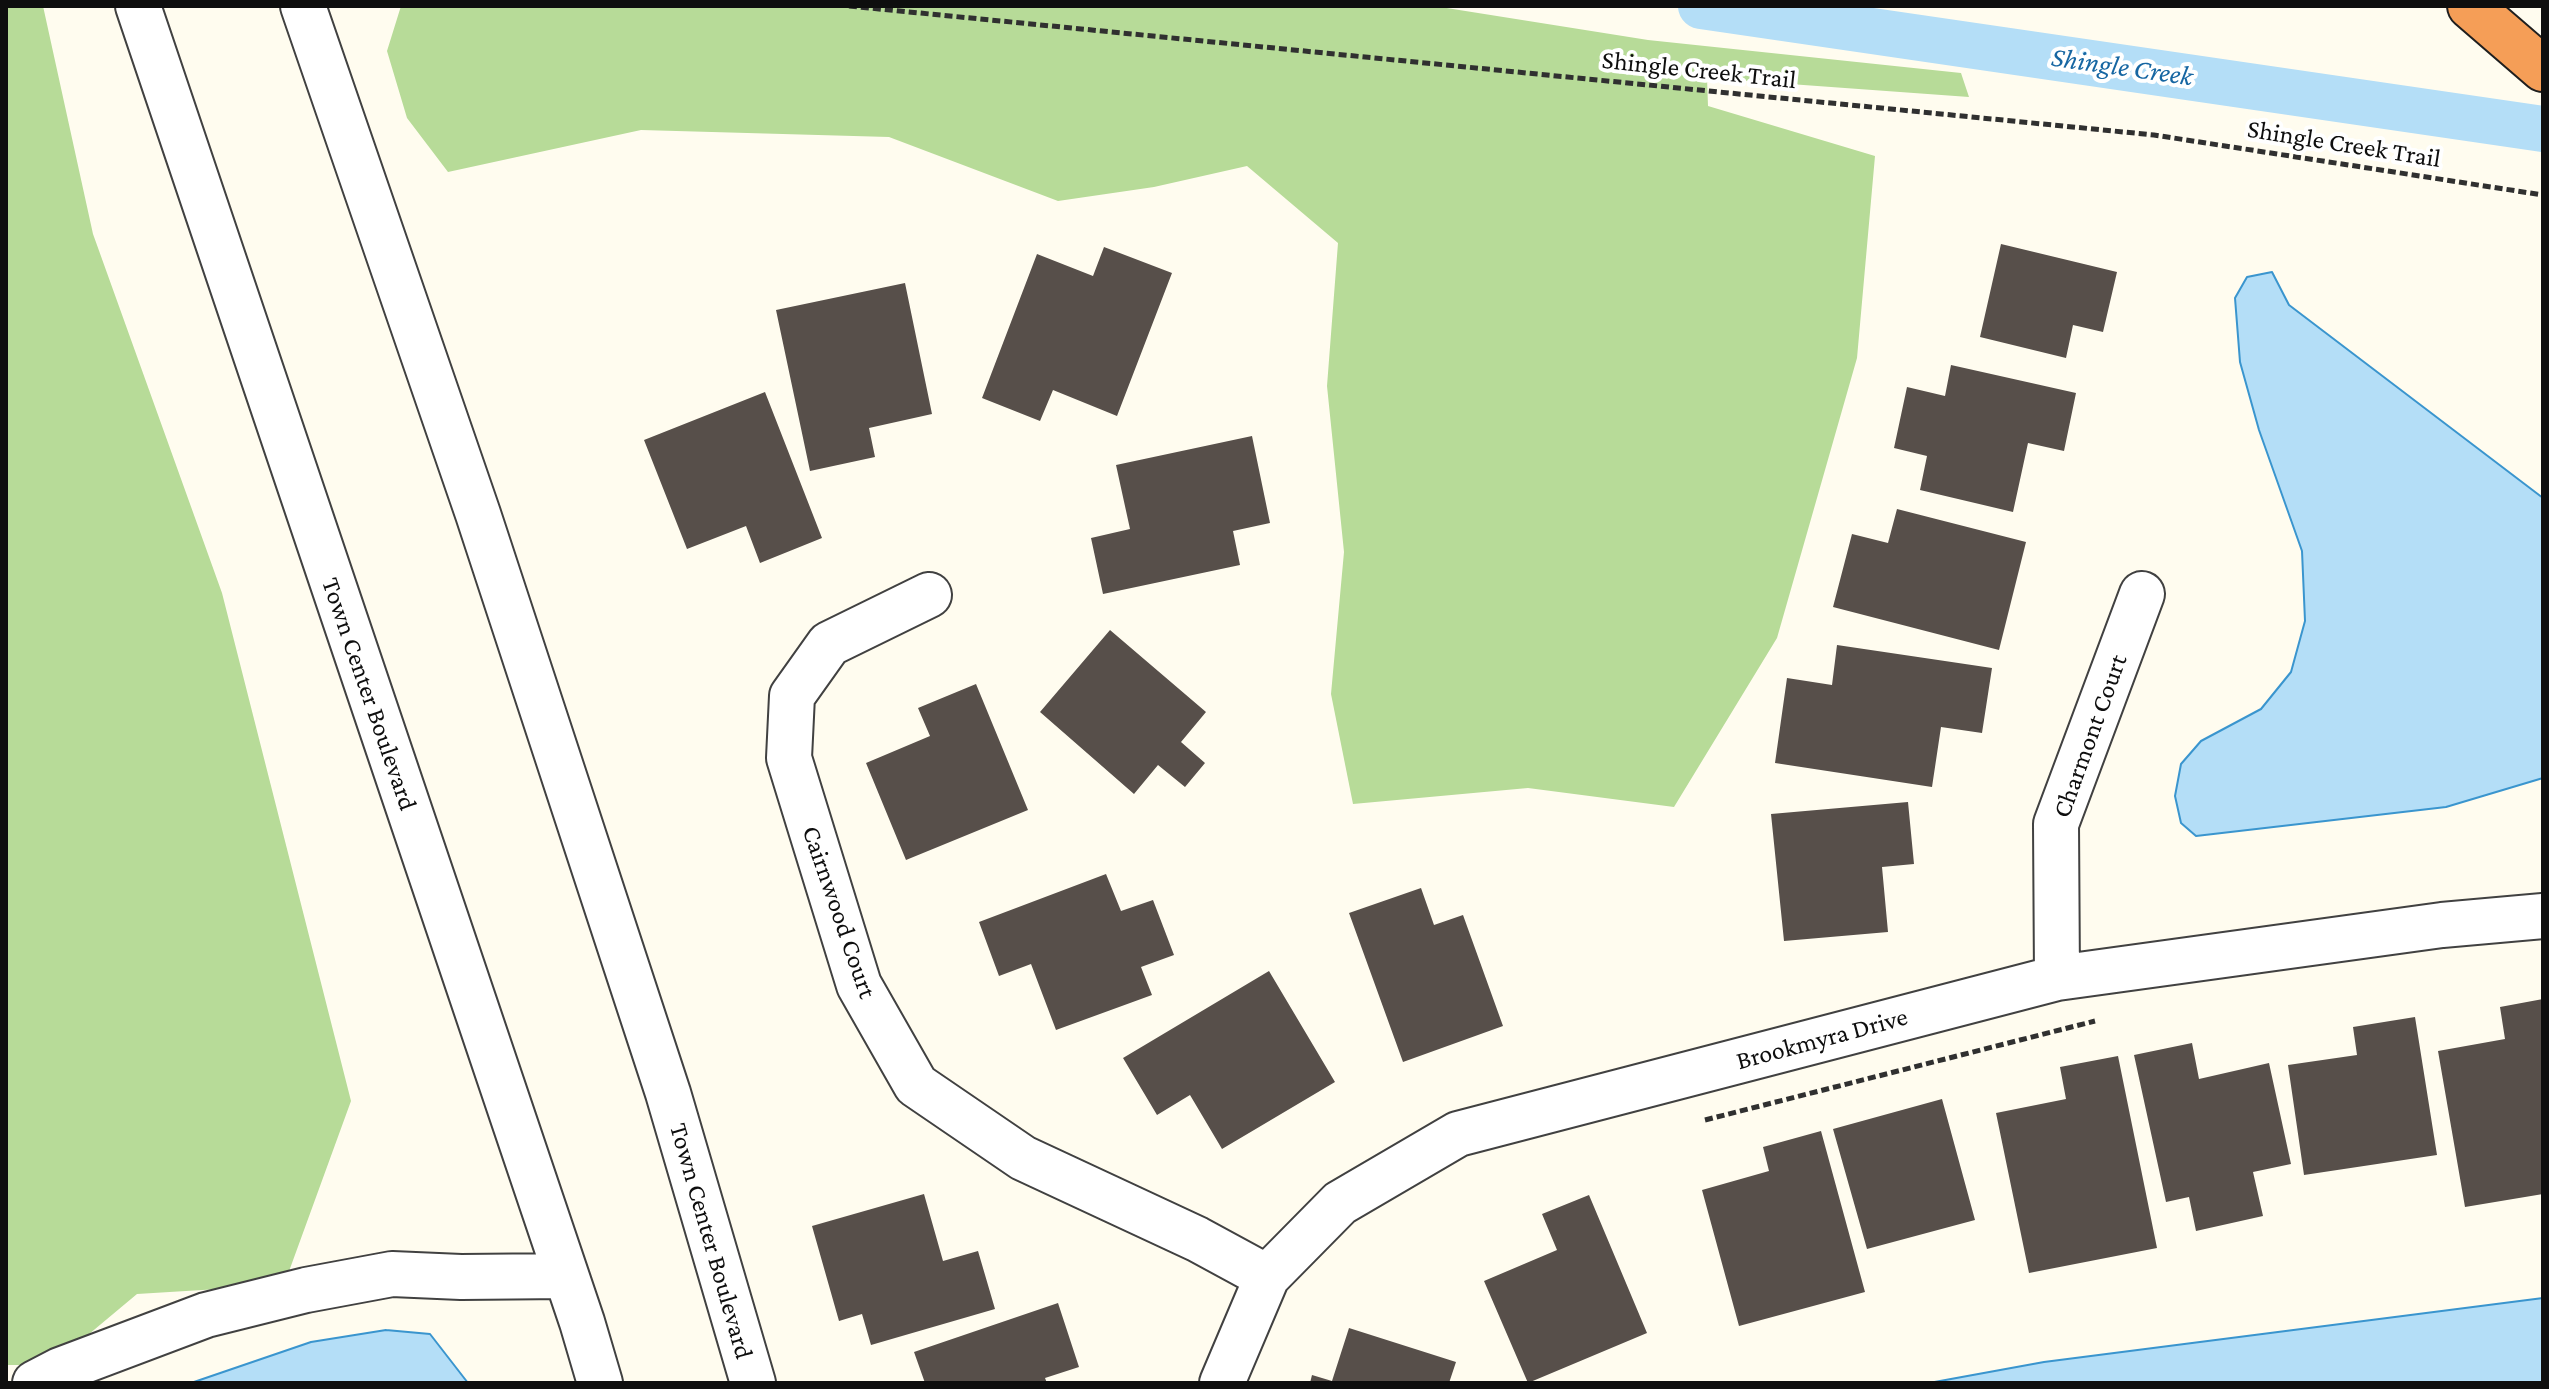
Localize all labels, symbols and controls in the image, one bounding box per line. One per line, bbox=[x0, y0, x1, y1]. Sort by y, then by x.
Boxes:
water label: Shingle Creek bbox=[2049, 40, 2195, 94]
street label: Shingle Creek Trail bbox=[1600, 44, 1798, 96]
street label: Shingle Creek Trail bbox=[2245, 113, 2443, 175]
street label: Town Center Boulevard bbox=[315, 574, 423, 814]
street label: Charmont Court bbox=[2046, 650, 2134, 822]
street label: Cairnwood Court bbox=[795, 822, 883, 1002]
street label: Brookmyra Drive bbox=[1733, 1001, 1911, 1077]
street label: Town Center Boulevard bbox=[662, 1119, 760, 1363]

